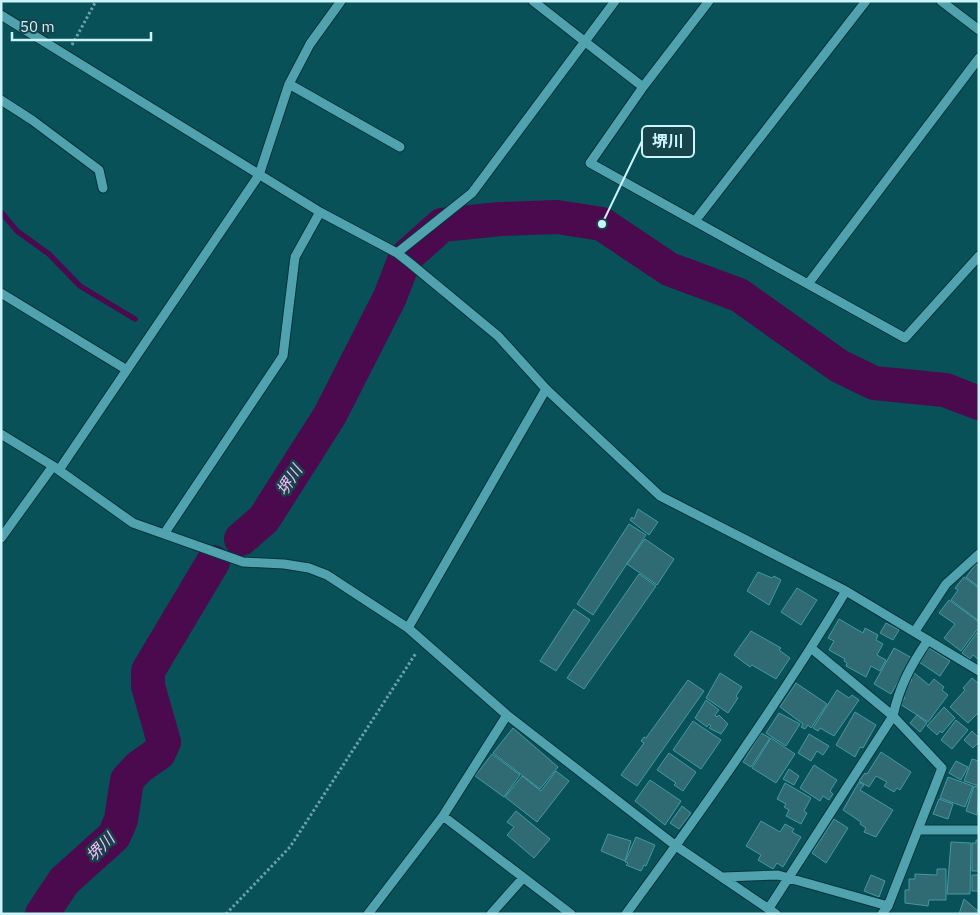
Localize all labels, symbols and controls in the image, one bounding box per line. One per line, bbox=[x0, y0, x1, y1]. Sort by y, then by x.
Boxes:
scale bar bbox=[12, 10, 151, 42]
text: 50 m bbox=[20, 17, 55, 36]
callout: 堺川 bbox=[642, 126, 694, 157]
text: 堺川 bbox=[652, 131, 684, 151]
water label: 堺川 bbox=[272, 459, 307, 499]
water label: 堺川 bbox=[82, 827, 120, 865]

